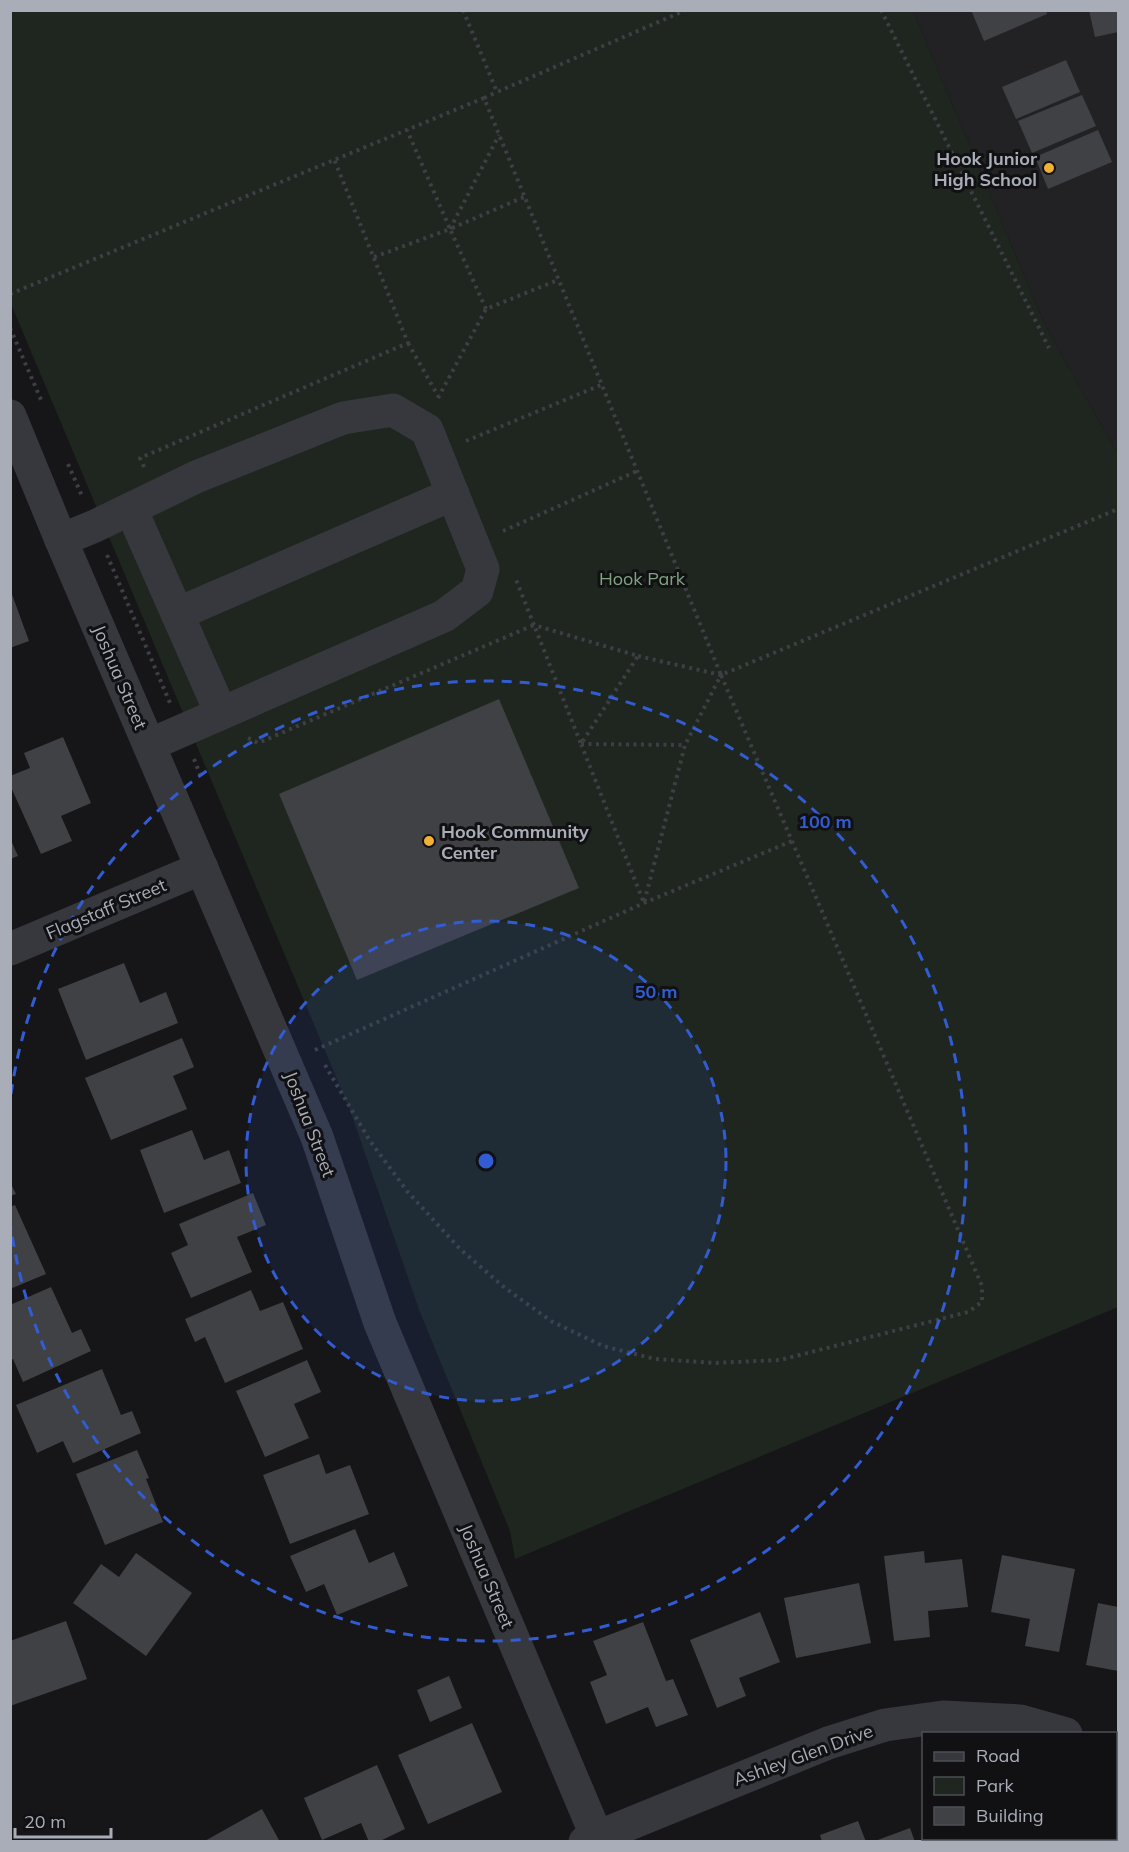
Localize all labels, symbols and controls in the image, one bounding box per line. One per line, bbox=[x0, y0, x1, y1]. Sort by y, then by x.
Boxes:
place label: Hook Junior High School bbox=[934, 147, 1038, 191]
marker: Hook Junior High School bbox=[1042, 161, 1056, 175]
park label: Hook Park bbox=[599, 567, 686, 590]
street label: Joshua Street bbox=[88, 621, 152, 733]
text: 100 m bbox=[798, 810, 852, 833]
place label: Hook Community Center bbox=[441, 820, 589, 864]
marker: Hook Community Center bbox=[422, 834, 436, 848]
street label: Flagstaff Street bbox=[42, 873, 170, 945]
text: 50 m bbox=[635, 980, 677, 1003]
street label: Joshua Street bbox=[279, 1068, 341, 1180]
centre of rings bbox=[476, 1151, 496, 1171]
street label: Joshua Street bbox=[455, 1520, 519, 1632]
street label: Ashley Glen Drive bbox=[730, 1719, 876, 1791]
legend bbox=[922, 1732, 1117, 1840]
text: Road bbox=[976, 1744, 1020, 1767]
text: Park bbox=[976, 1774, 1015, 1797]
scale bar bbox=[15, 1801, 111, 1839]
text: Building bbox=[976, 1804, 1044, 1827]
text: 20 m bbox=[24, 1810, 66, 1833]

